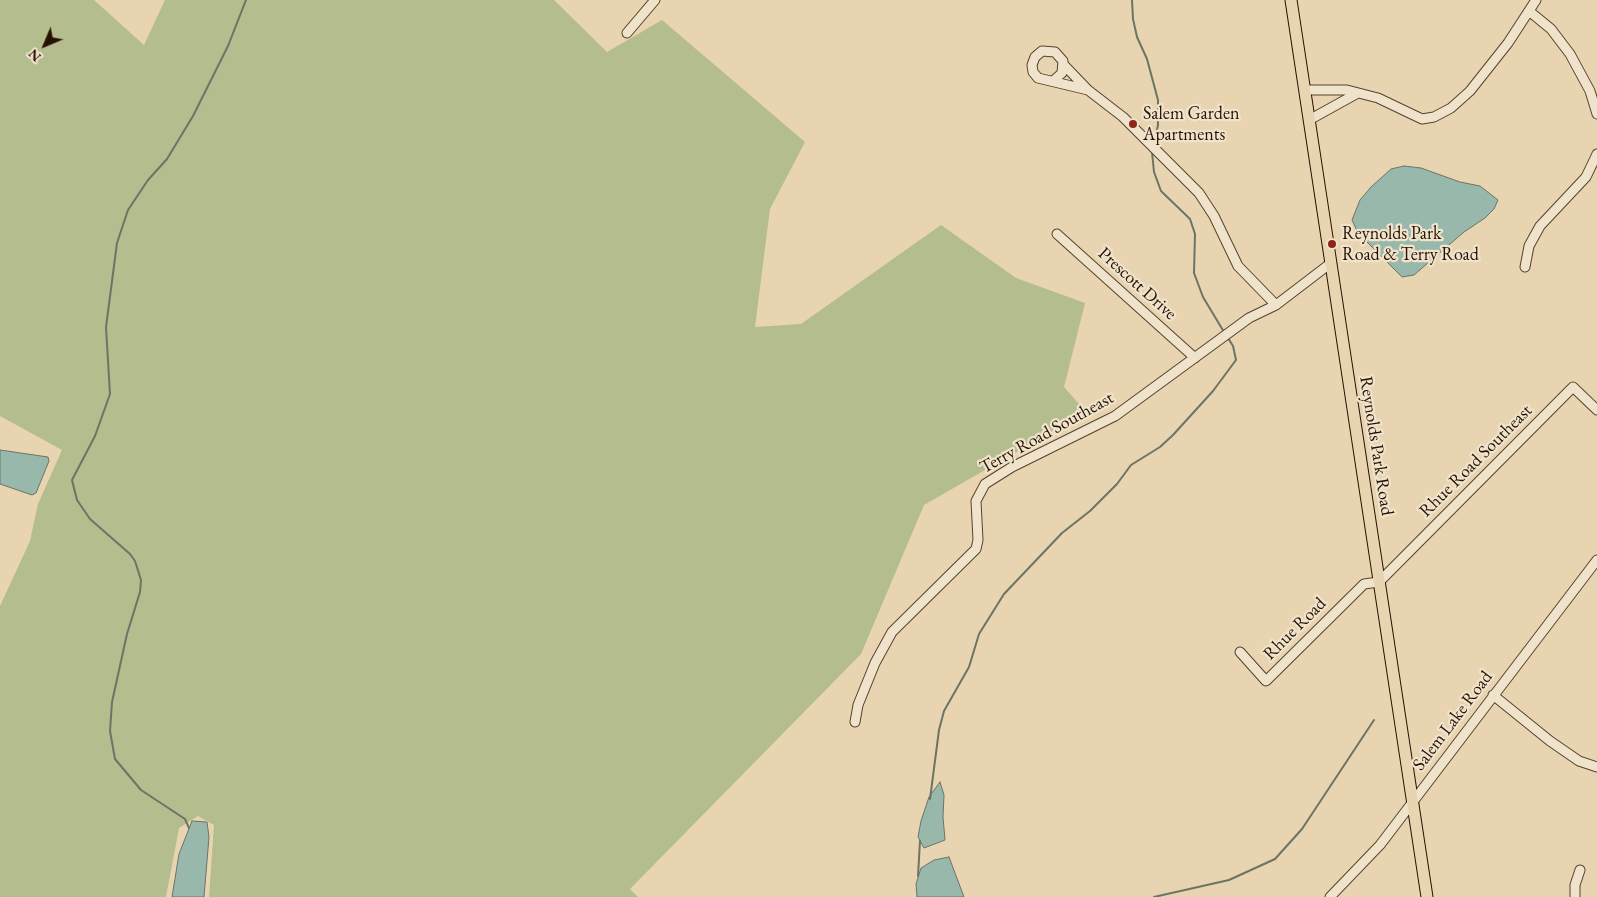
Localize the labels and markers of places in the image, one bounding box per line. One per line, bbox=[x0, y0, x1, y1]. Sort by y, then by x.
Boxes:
place label: Salem Garden Apartments bbox=[1143, 103, 1239, 146]
marker: Salem Garden Apartments bbox=[1127, 118, 1139, 130]
place label: Reynolds Park Road & Terry Road bbox=[1342, 223, 1479, 266]
marker: Reynolds Park Road & Terry Road bbox=[1326, 238, 1338, 250]

